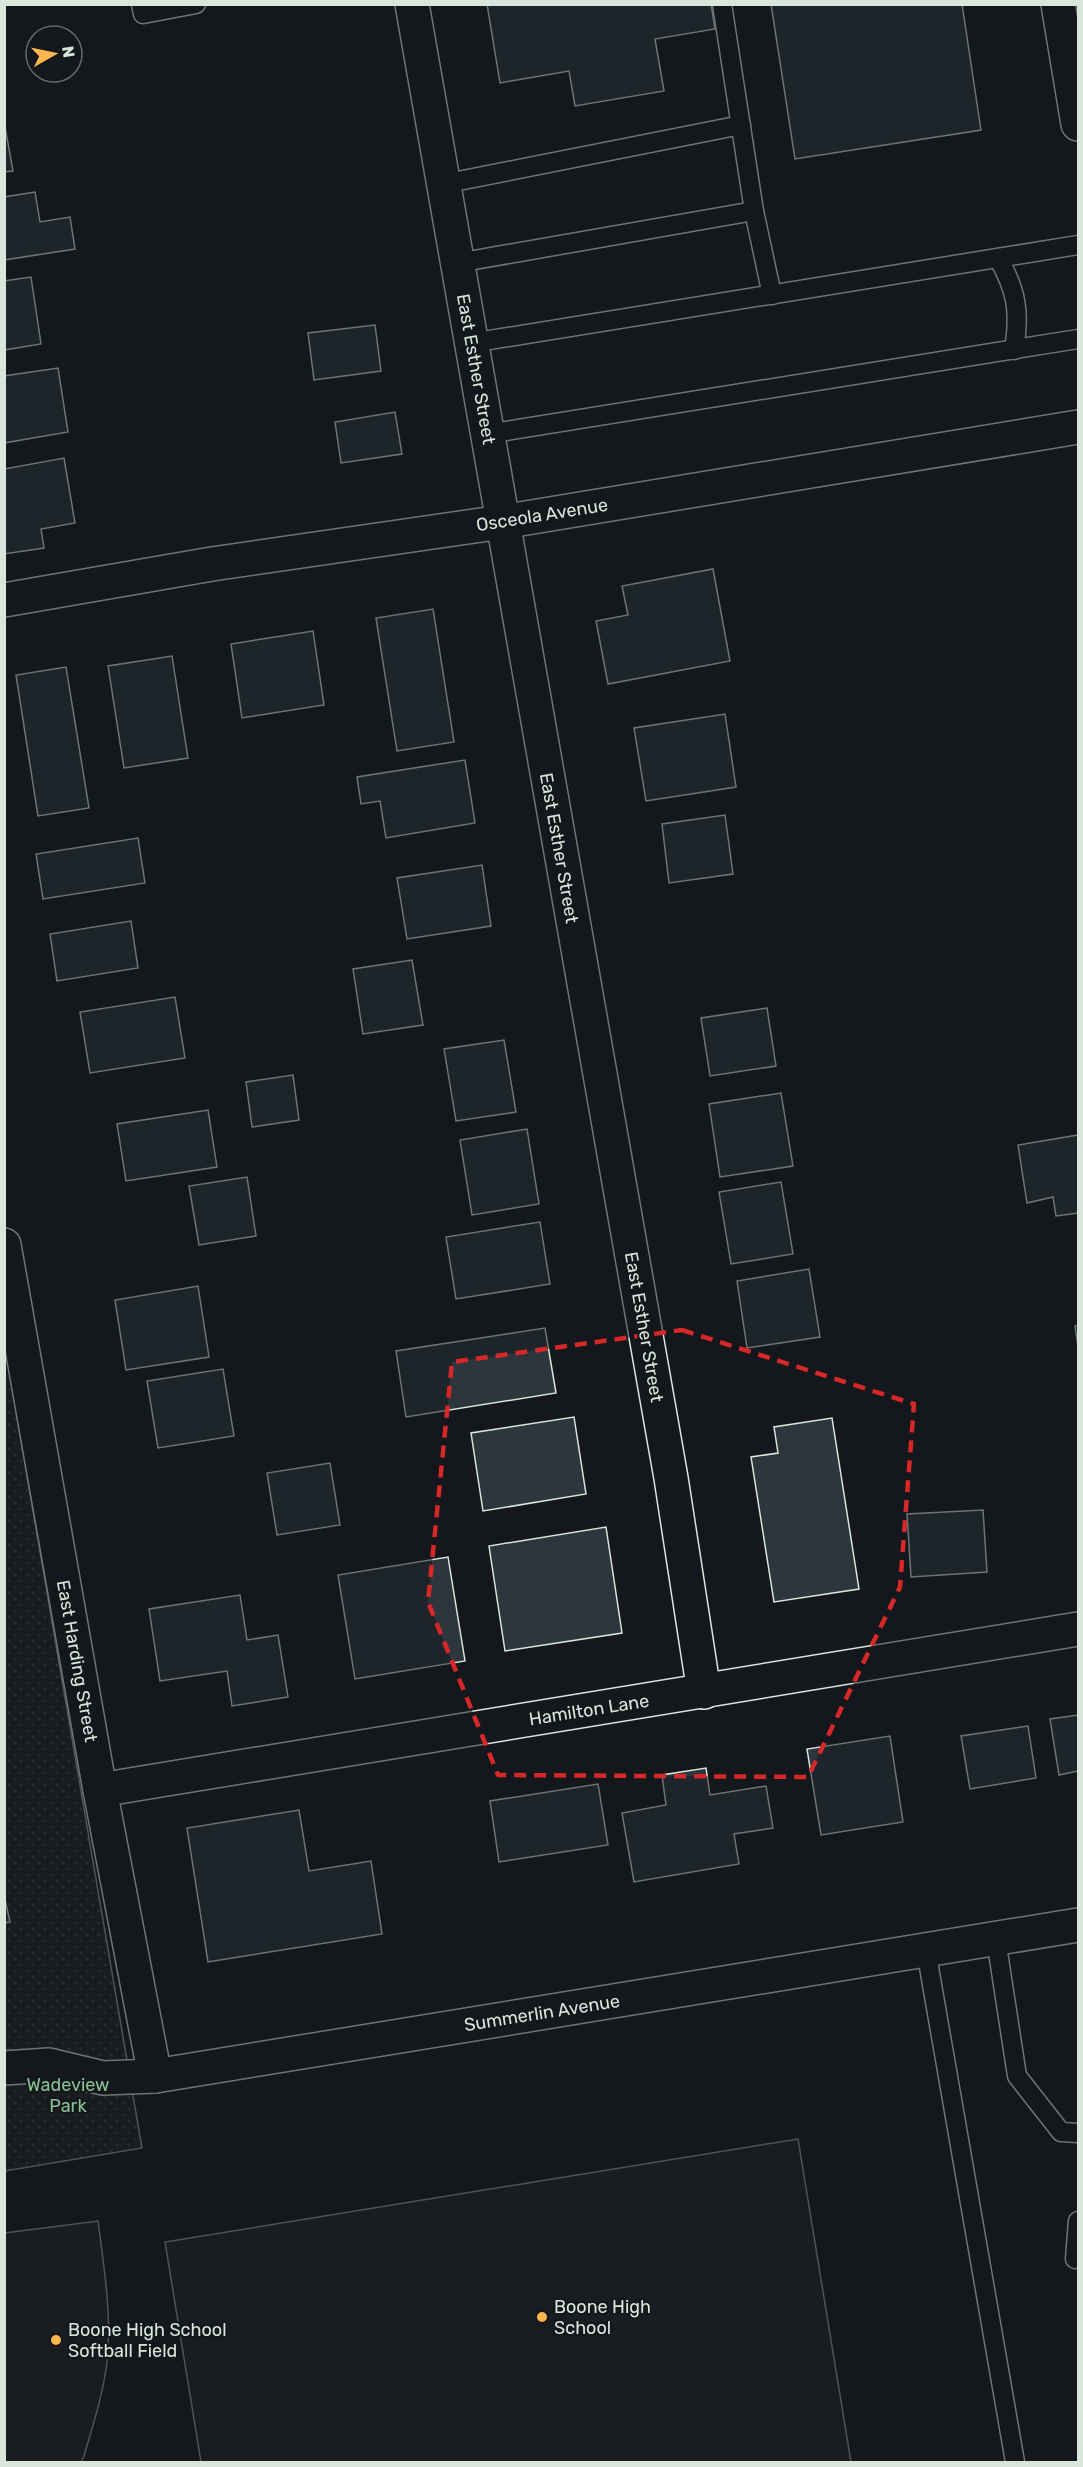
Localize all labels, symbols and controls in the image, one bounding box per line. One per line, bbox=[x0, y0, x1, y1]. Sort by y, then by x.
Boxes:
north arrow bbox=[24, 24, 84, 84]
text: N bbox=[58, 45, 79, 59]
street label: East Esther Street bbox=[452, 292, 500, 446]
street label: Osceola Avenue bbox=[475, 494, 609, 536]
street label: East Esther Street bbox=[535, 771, 583, 925]
street label: East Esther Street bbox=[620, 1250, 668, 1404]
street label: East Harding Street bbox=[52, 1578, 102, 1744]
street label: Hamilton Lane bbox=[527, 1690, 651, 1730]
street label: Summerlin Avenue bbox=[462, 1990, 622, 2036]
park label: Wadeview Park bbox=[26, 2074, 110, 2117]
place label: Boone High School bbox=[554, 2296, 651, 2339]
marker: Boone High School bbox=[535, 2310, 549, 2324]
place label: Boone High School Softball Field bbox=[68, 2319, 227, 2362]
marker: Boone High School Softball Field bbox=[49, 2333, 63, 2347]

